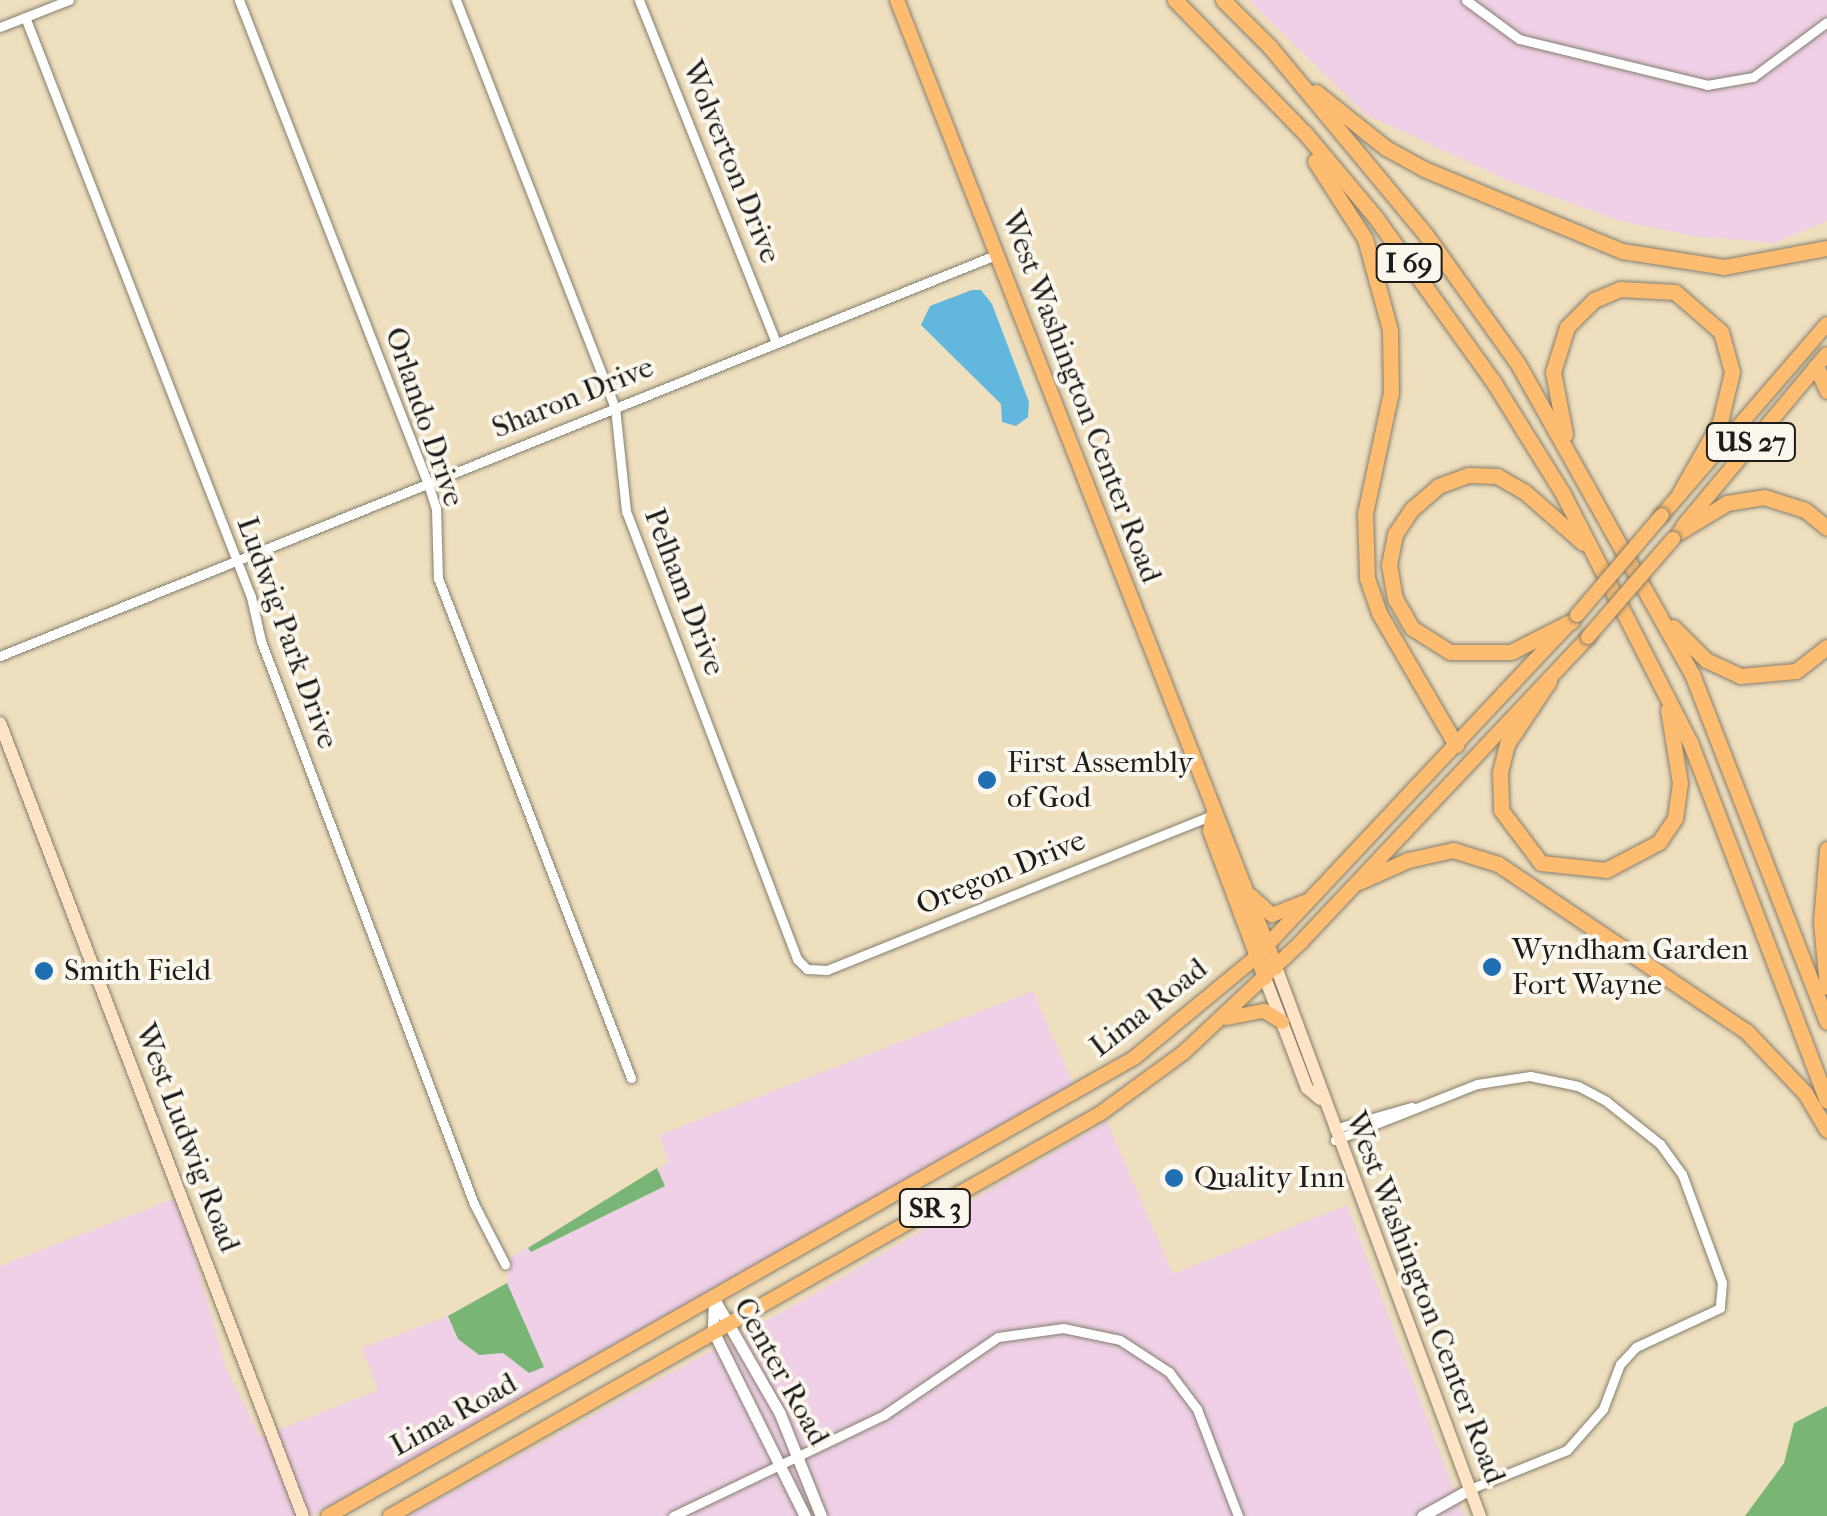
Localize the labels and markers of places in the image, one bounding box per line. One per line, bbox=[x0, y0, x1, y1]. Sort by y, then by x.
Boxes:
place label: First Assembly of God bbox=[1007, 745, 1193, 816]
marker: First Assembly of God bbox=[976, 769, 998, 791]
place label: Wyndham Garden Fort Wayne bbox=[1512, 932, 1748, 1002]
place label: Smith Field bbox=[64, 953, 211, 989]
marker: Wyndham Garden Fort Wayne bbox=[1481, 956, 1503, 978]
marker: Smith Field bbox=[33, 960, 55, 982]
place label: Quality Inn bbox=[1194, 1160, 1345, 1196]
marker: Quality Inn bbox=[1163, 1167, 1185, 1189]

